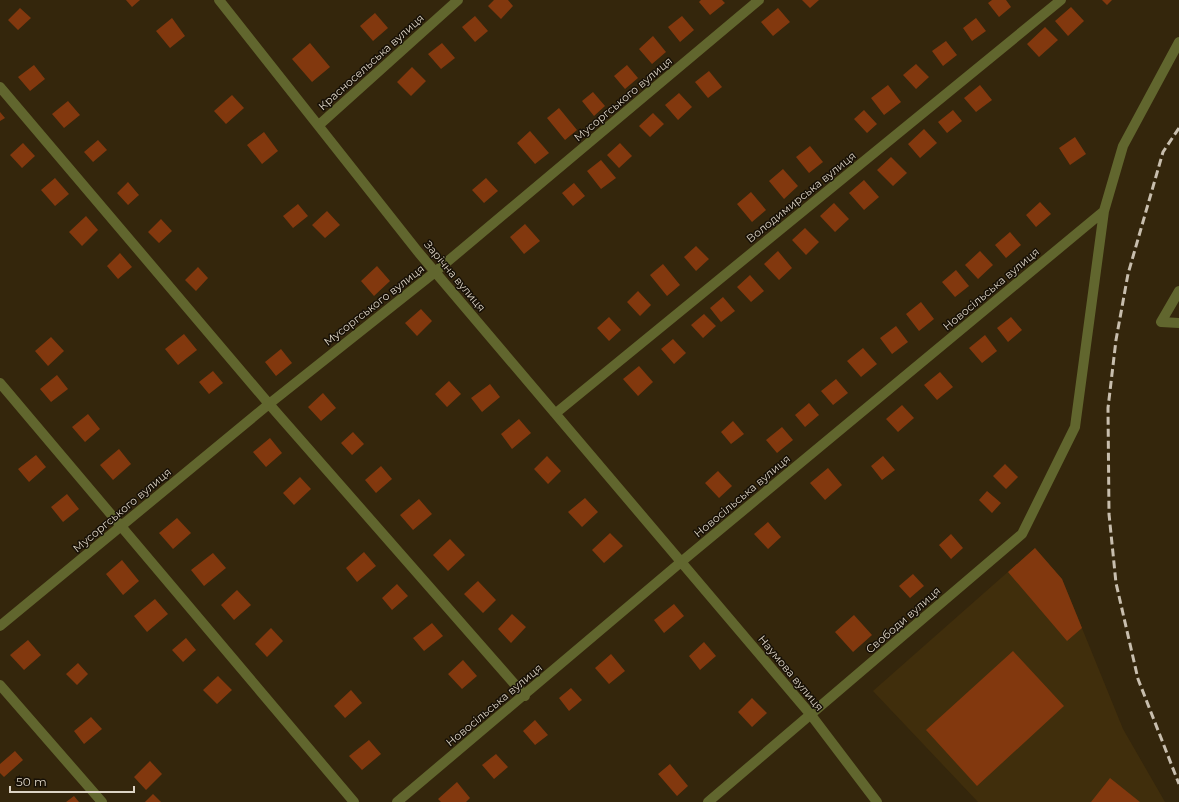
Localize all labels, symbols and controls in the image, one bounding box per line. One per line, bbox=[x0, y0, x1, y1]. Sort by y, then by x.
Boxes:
street label: Красносельська вулиця bbox=[315, 11, 427, 113]
street label: Мусоргського вулиця bbox=[571, 54, 675, 144]
street label: Володимирська вулиця bbox=[743, 148, 859, 246]
street label: Зарічна вулиця bbox=[421, 238, 489, 314]
street label: Новосільська вулиця bbox=[940, 245, 1042, 333]
street label: Мусоргського вулиця bbox=[321, 261, 427, 349]
street label: Новосільська вулиця bbox=[691, 452, 793, 540]
street label: Мусоргського вулиця bbox=[70, 465, 174, 555]
street label: Свободи вулиця bbox=[863, 584, 943, 656]
street label: Наумова вулиця bbox=[755, 632, 827, 714]
street label: Новосільська вулиця bbox=[443, 661, 545, 749]
scale bar bbox=[10, 768, 134, 794]
text: 50 m bbox=[16, 774, 47, 789]

